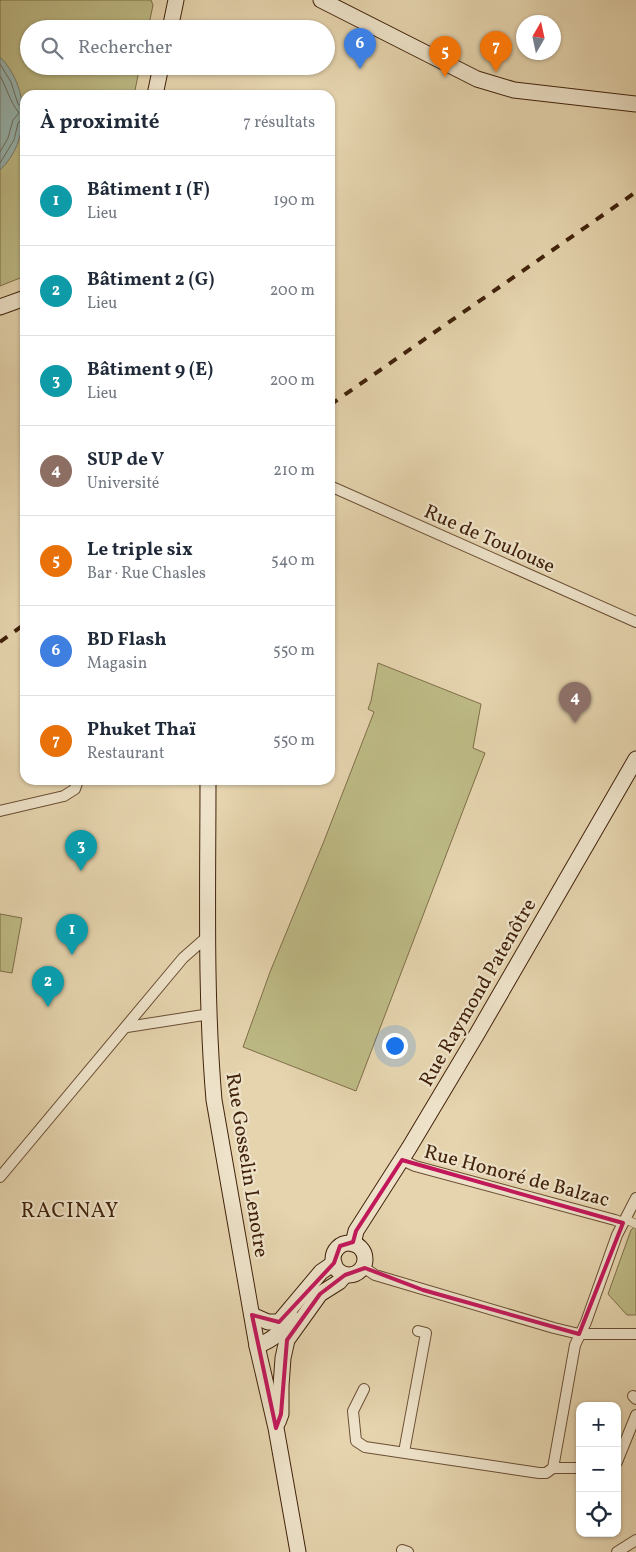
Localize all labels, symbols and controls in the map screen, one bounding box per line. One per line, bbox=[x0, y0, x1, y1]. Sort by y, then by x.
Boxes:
north arrow bbox=[516, 15, 561, 60]
search box bbox=[20, 20, 335, 75]
pin: 6 bbox=[344, 28, 376, 69]
pin: 7 bbox=[480, 31, 512, 72]
icon: search bbox=[38, 34, 66, 62]
text: Rechercher bbox=[78, 35, 172, 61]
pin: 5 bbox=[429, 36, 461, 77]
text: À proximité bbox=[40, 108, 159, 137]
text: 7 résultats bbox=[243, 112, 315, 134]
text: Bâtiment 1 (F) bbox=[87, 177, 210, 203]
text: 1 bbox=[53, 190, 59, 212]
text: 190 m bbox=[273, 190, 315, 212]
text: Lieu bbox=[87, 203, 117, 225]
text: Bâtiment 2 (G) bbox=[87, 267, 214, 293]
text: 2 bbox=[52, 280, 60, 302]
text: 200 m bbox=[270, 280, 315, 302]
text: Lieu bbox=[87, 293, 117, 315]
text: Bâtiment 9 (E) bbox=[87, 357, 213, 383]
text: 3 bbox=[52, 370, 60, 392]
text: 200 m bbox=[270, 370, 315, 392]
text: Lieu bbox=[87, 383, 117, 405]
text: SUP de V bbox=[87, 447, 164, 473]
text: 4 bbox=[51, 460, 61, 482]
text: 210 m bbox=[273, 460, 315, 482]
text: Université bbox=[87, 473, 159, 495]
street label: Rue de Toulouse bbox=[419, 498, 559, 581]
text: Le triple six bbox=[87, 537, 193, 563]
text: 5 bbox=[52, 550, 60, 572]
text: 540 m bbox=[271, 550, 315, 572]
text: Bar · Rue Chasles bbox=[87, 563, 206, 585]
text: BD Flash bbox=[87, 627, 167, 653]
text: 6 bbox=[52, 640, 60, 662]
text: 550 m bbox=[273, 640, 315, 662]
text: Magasin bbox=[87, 653, 147, 675]
pin: 4 bbox=[559, 682, 591, 723]
text: Phuket Thaï bbox=[87, 717, 196, 743]
text: 7 bbox=[52, 730, 60, 752]
text: 550 m bbox=[273, 730, 315, 752]
text: Restaurant bbox=[87, 743, 165, 765]
pin: 3 bbox=[65, 830, 97, 871]
street label: Rue Raymond Patenôtre bbox=[413, 894, 544, 1092]
pin: 1 bbox=[56, 914, 88, 955]
pin: 2 bbox=[32, 966, 64, 1007]
your location bbox=[382, 1033, 408, 1059]
street label: Rue Gosselin Lenotre bbox=[218, 1071, 274, 1260]
street label: Rue Honoré de Balzac bbox=[421, 1139, 612, 1215]
district label: RACINAY bbox=[21, 1197, 119, 1226]
map controls bbox=[576, 1402, 621, 1537]
button: + bbox=[576, 1402, 621, 1447]
button: − bbox=[576, 1447, 621, 1492]
button: locate bbox=[576, 1492, 621, 1537]

